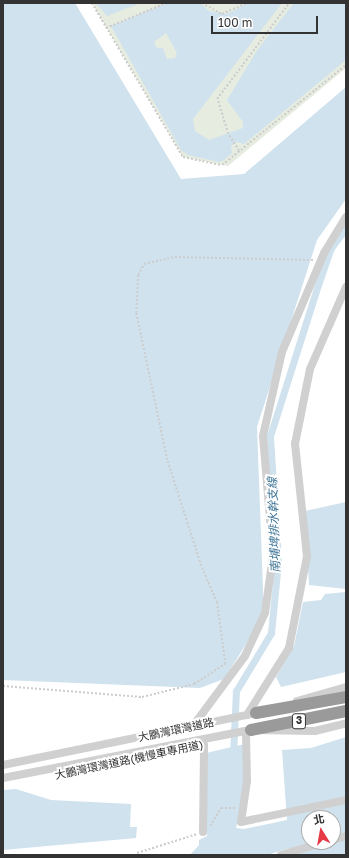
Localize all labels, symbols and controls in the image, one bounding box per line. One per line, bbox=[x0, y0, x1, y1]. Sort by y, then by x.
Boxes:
scale bar bbox=[213, 8, 320, 34]
text: 100 m bbox=[218, 15, 252, 30]
water label: 南埔埤排水幹支線 bbox=[265, 477, 283, 573]
road number: 3 bbox=[291, 713, 307, 729]
street label: 大鵬灣環灣道路 bbox=[137, 716, 215, 744]
street label: 大鵬灣環灣道路(機慢車專用道) bbox=[54, 738, 204, 782]
north arrow bbox=[301, 810, 341, 850]
text: 北 bbox=[312, 811, 325, 826]

